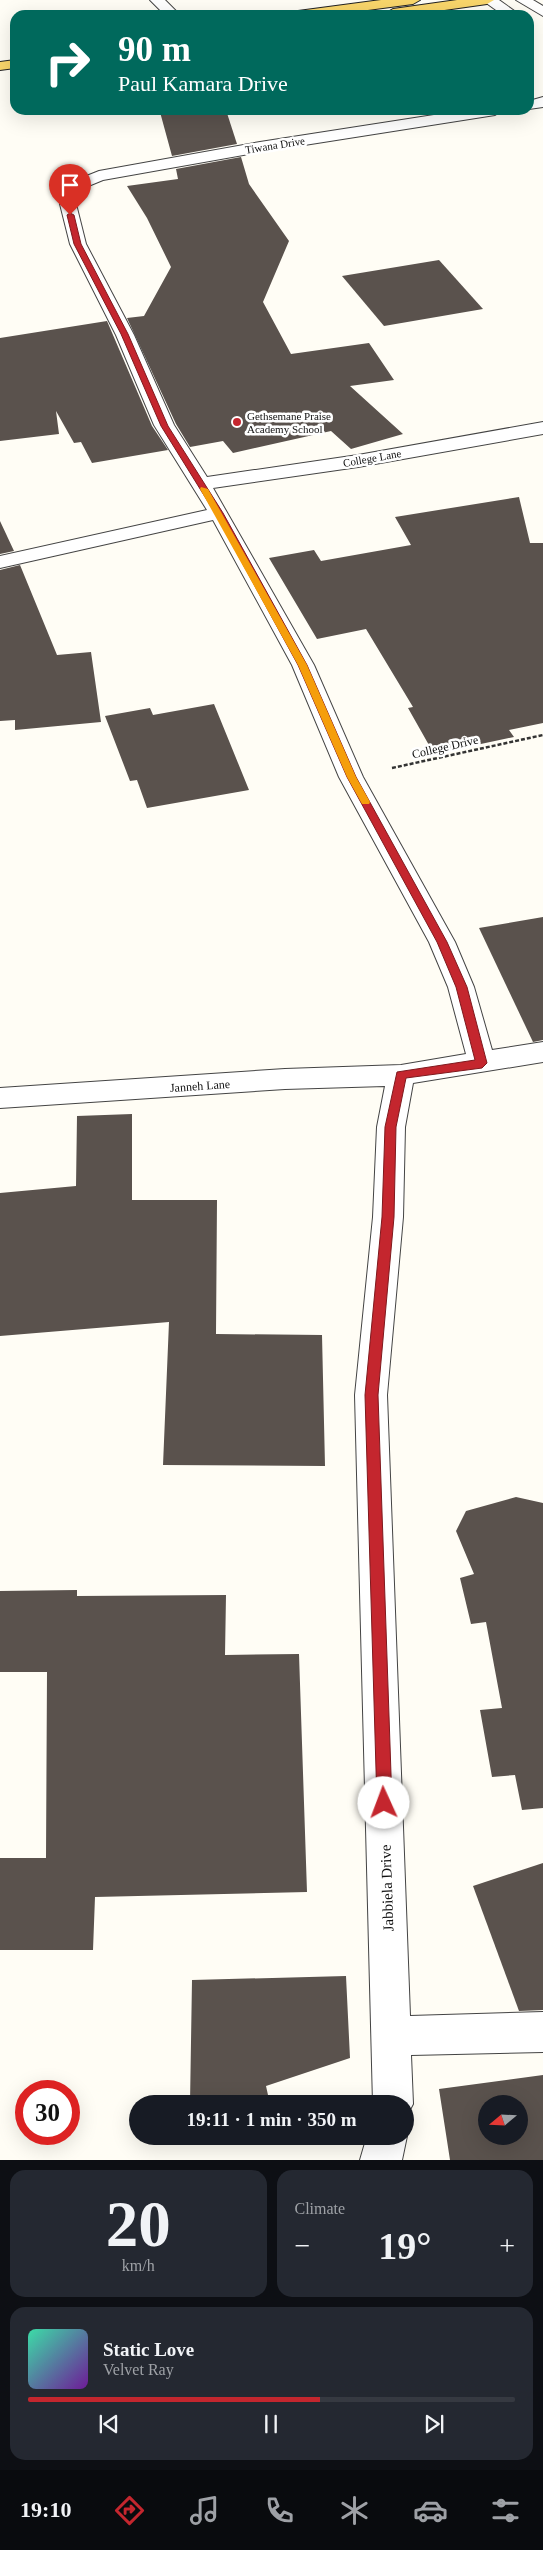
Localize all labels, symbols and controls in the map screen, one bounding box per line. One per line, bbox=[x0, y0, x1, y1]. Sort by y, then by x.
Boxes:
icon: right bbox=[35, 30, 100, 95]
text: 90 m bbox=[118, 30, 191, 69]
text: Paul Kamara Drive bbox=[118, 71, 288, 96]
street label: Tiwana Drive bbox=[244, 134, 306, 156]
pin bbox=[49, 164, 91, 215]
icon: arrive bbox=[56, 171, 84, 199]
place label: Gethsemane Praise Academy School bbox=[247, 410, 331, 435]
marker: Gethsemane Praise Academy School bbox=[231, 416, 243, 428]
street label: College Lane bbox=[342, 447, 402, 469]
street label: College Drive bbox=[410, 733, 480, 761]
street label: Janneh Lane bbox=[169, 1077, 231, 1095]
position arrow bbox=[357, 1776, 409, 1828]
street label: Jabbiela Drive bbox=[377, 1844, 397, 1932]
speed limit sign: 30 bbox=[15, 2080, 80, 2145]
north arrow bbox=[478, 2095, 528, 2145]
map controls bbox=[478, 2095, 528, 2145]
text: 19:11 · 1 min · 350 m bbox=[187, 2109, 356, 2130]
text: 20 bbox=[106, 2188, 171, 2260]
text: Climate bbox=[295, 2200, 345, 2217]
text: 19° bbox=[378, 2225, 431, 2267]
text: − bbox=[295, 2230, 310, 2261]
text: + bbox=[499, 2230, 515, 2261]
text: km/h bbox=[122, 2257, 155, 2274]
text: Static Love bbox=[103, 2339, 194, 2360]
text: Velvet Ray bbox=[103, 2361, 174, 2378]
icon: previous bbox=[95, 2410, 123, 2438]
icon: pause bbox=[257, 2410, 285, 2438]
icon: next bbox=[420, 2410, 448, 2438]
icon: directions bbox=[112, 2493, 147, 2528]
icon: music bbox=[187, 2493, 222, 2528]
icon: phone bbox=[262, 2493, 297, 2528]
icon: climate bbox=[337, 2493, 372, 2528]
icon: car bbox=[413, 2493, 448, 2528]
icon: filters bbox=[488, 2493, 523, 2528]
text: 19:10 bbox=[20, 2497, 71, 2522]

